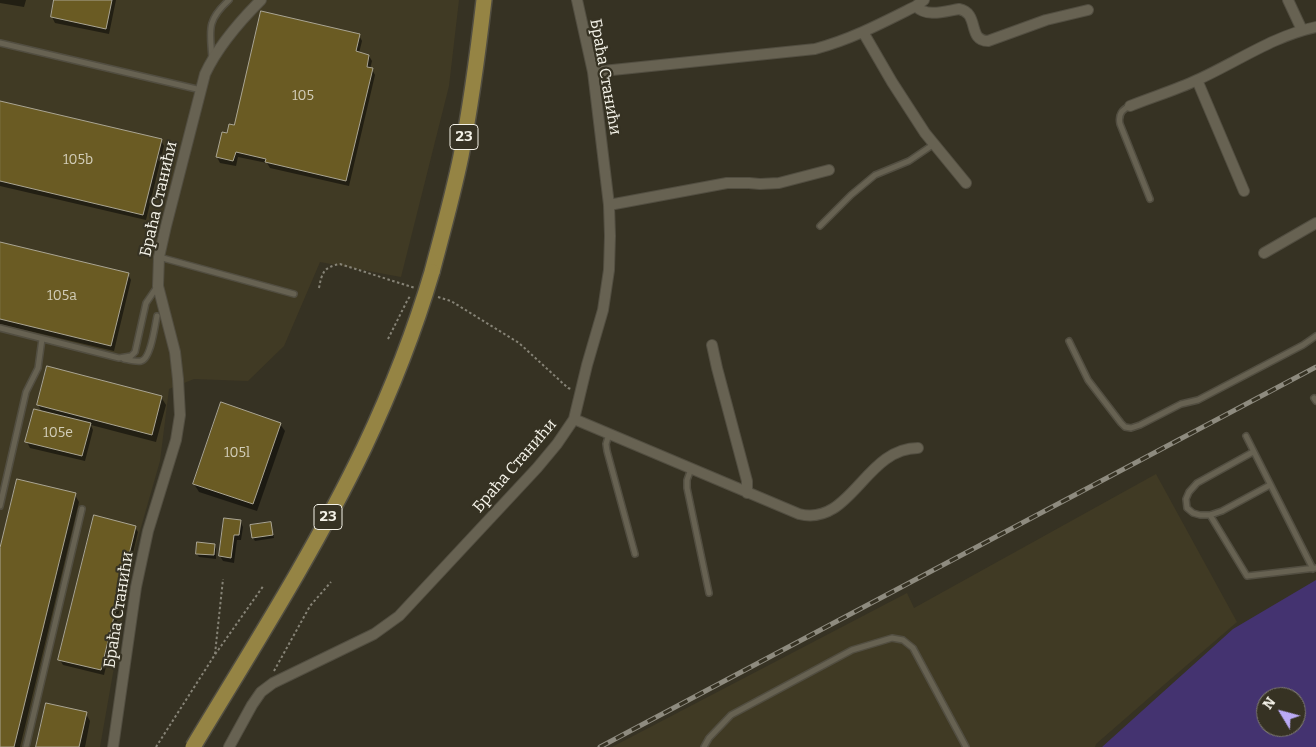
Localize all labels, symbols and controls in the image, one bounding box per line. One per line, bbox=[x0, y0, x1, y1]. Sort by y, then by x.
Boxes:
street label: Браћа Станићи bbox=[585, 17, 625, 137]
house number: 105 bbox=[292, 88, 314, 104]
road number: 23 bbox=[450, 124, 478, 150]
street label: Браћа Станићи bbox=[136, 139, 182, 259]
house number: 105b bbox=[63, 152, 93, 168]
house number: 105a bbox=[47, 288, 77, 304]
street label: Браћа Станићи bbox=[469, 415, 561, 517]
house number: 105e bbox=[43, 425, 73, 441]
house number: 105l bbox=[224, 445, 250, 461]
road number: 23 bbox=[314, 504, 342, 530]
street label: Браћа Станићи bbox=[100, 550, 138, 670]
north arrow bbox=[1256, 687, 1306, 737]
text: N bbox=[1259, 694, 1279, 713]

